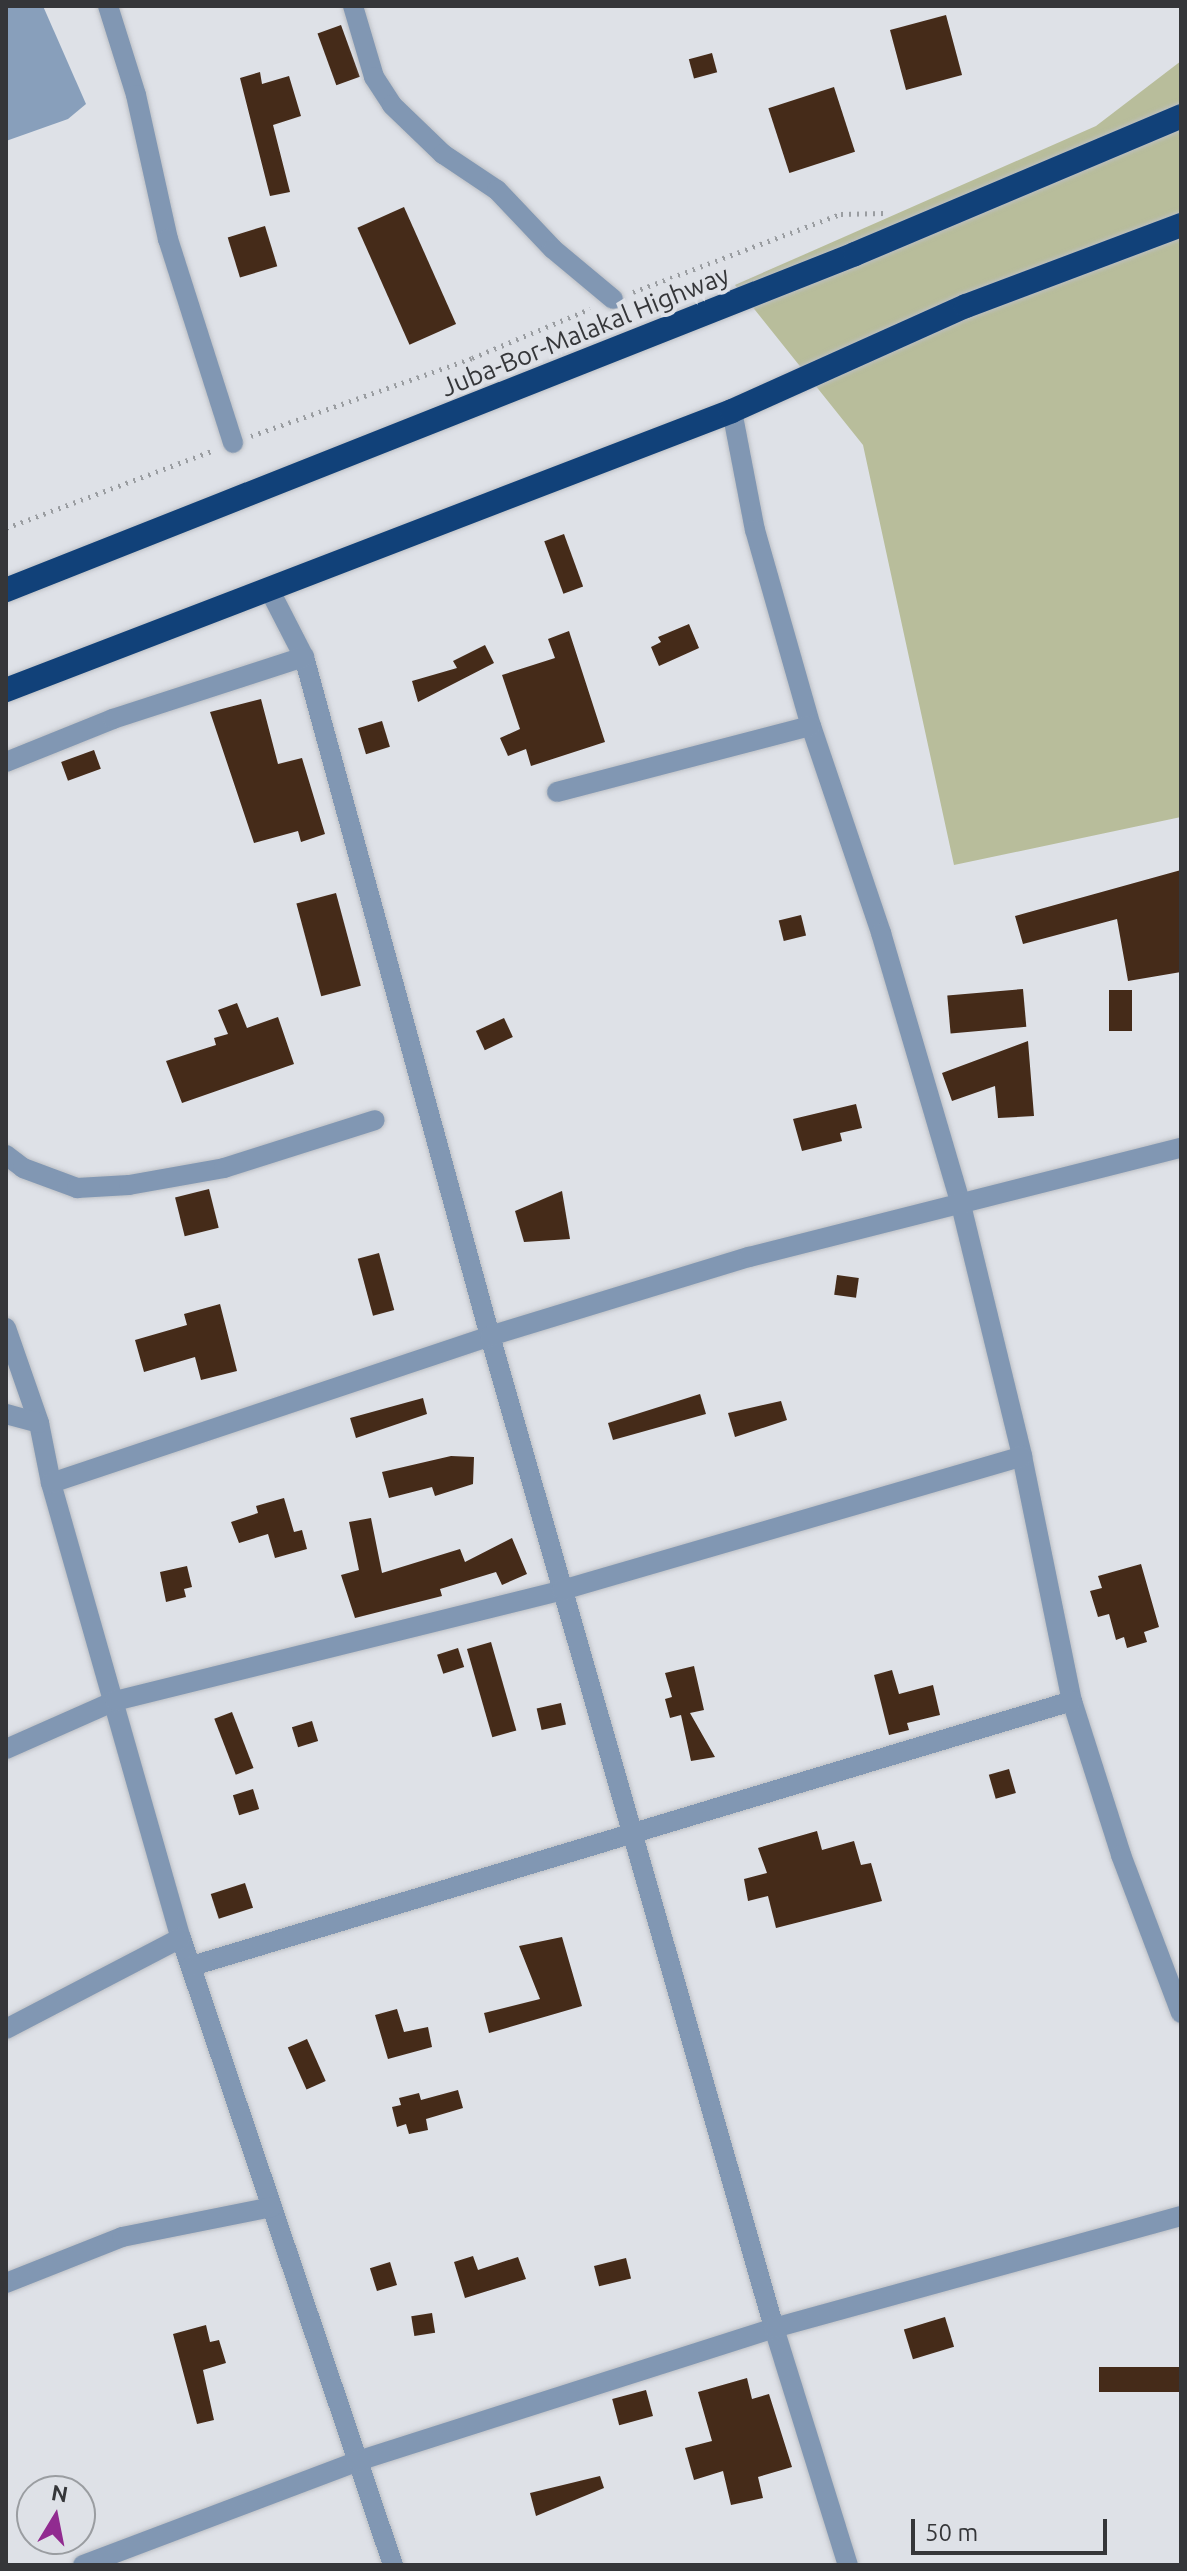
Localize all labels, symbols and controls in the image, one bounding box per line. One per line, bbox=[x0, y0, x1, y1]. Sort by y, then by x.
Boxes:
street label: Juba-Bor-Malakal Highway bbox=[436, 259, 734, 403]
north arrow bbox=[16, 2475, 96, 2555]
text: N bbox=[50, 2479, 70, 2507]
scale bar bbox=[915, 2503, 1111, 2553]
text: 50 m bbox=[925, 2519, 978, 2546]

